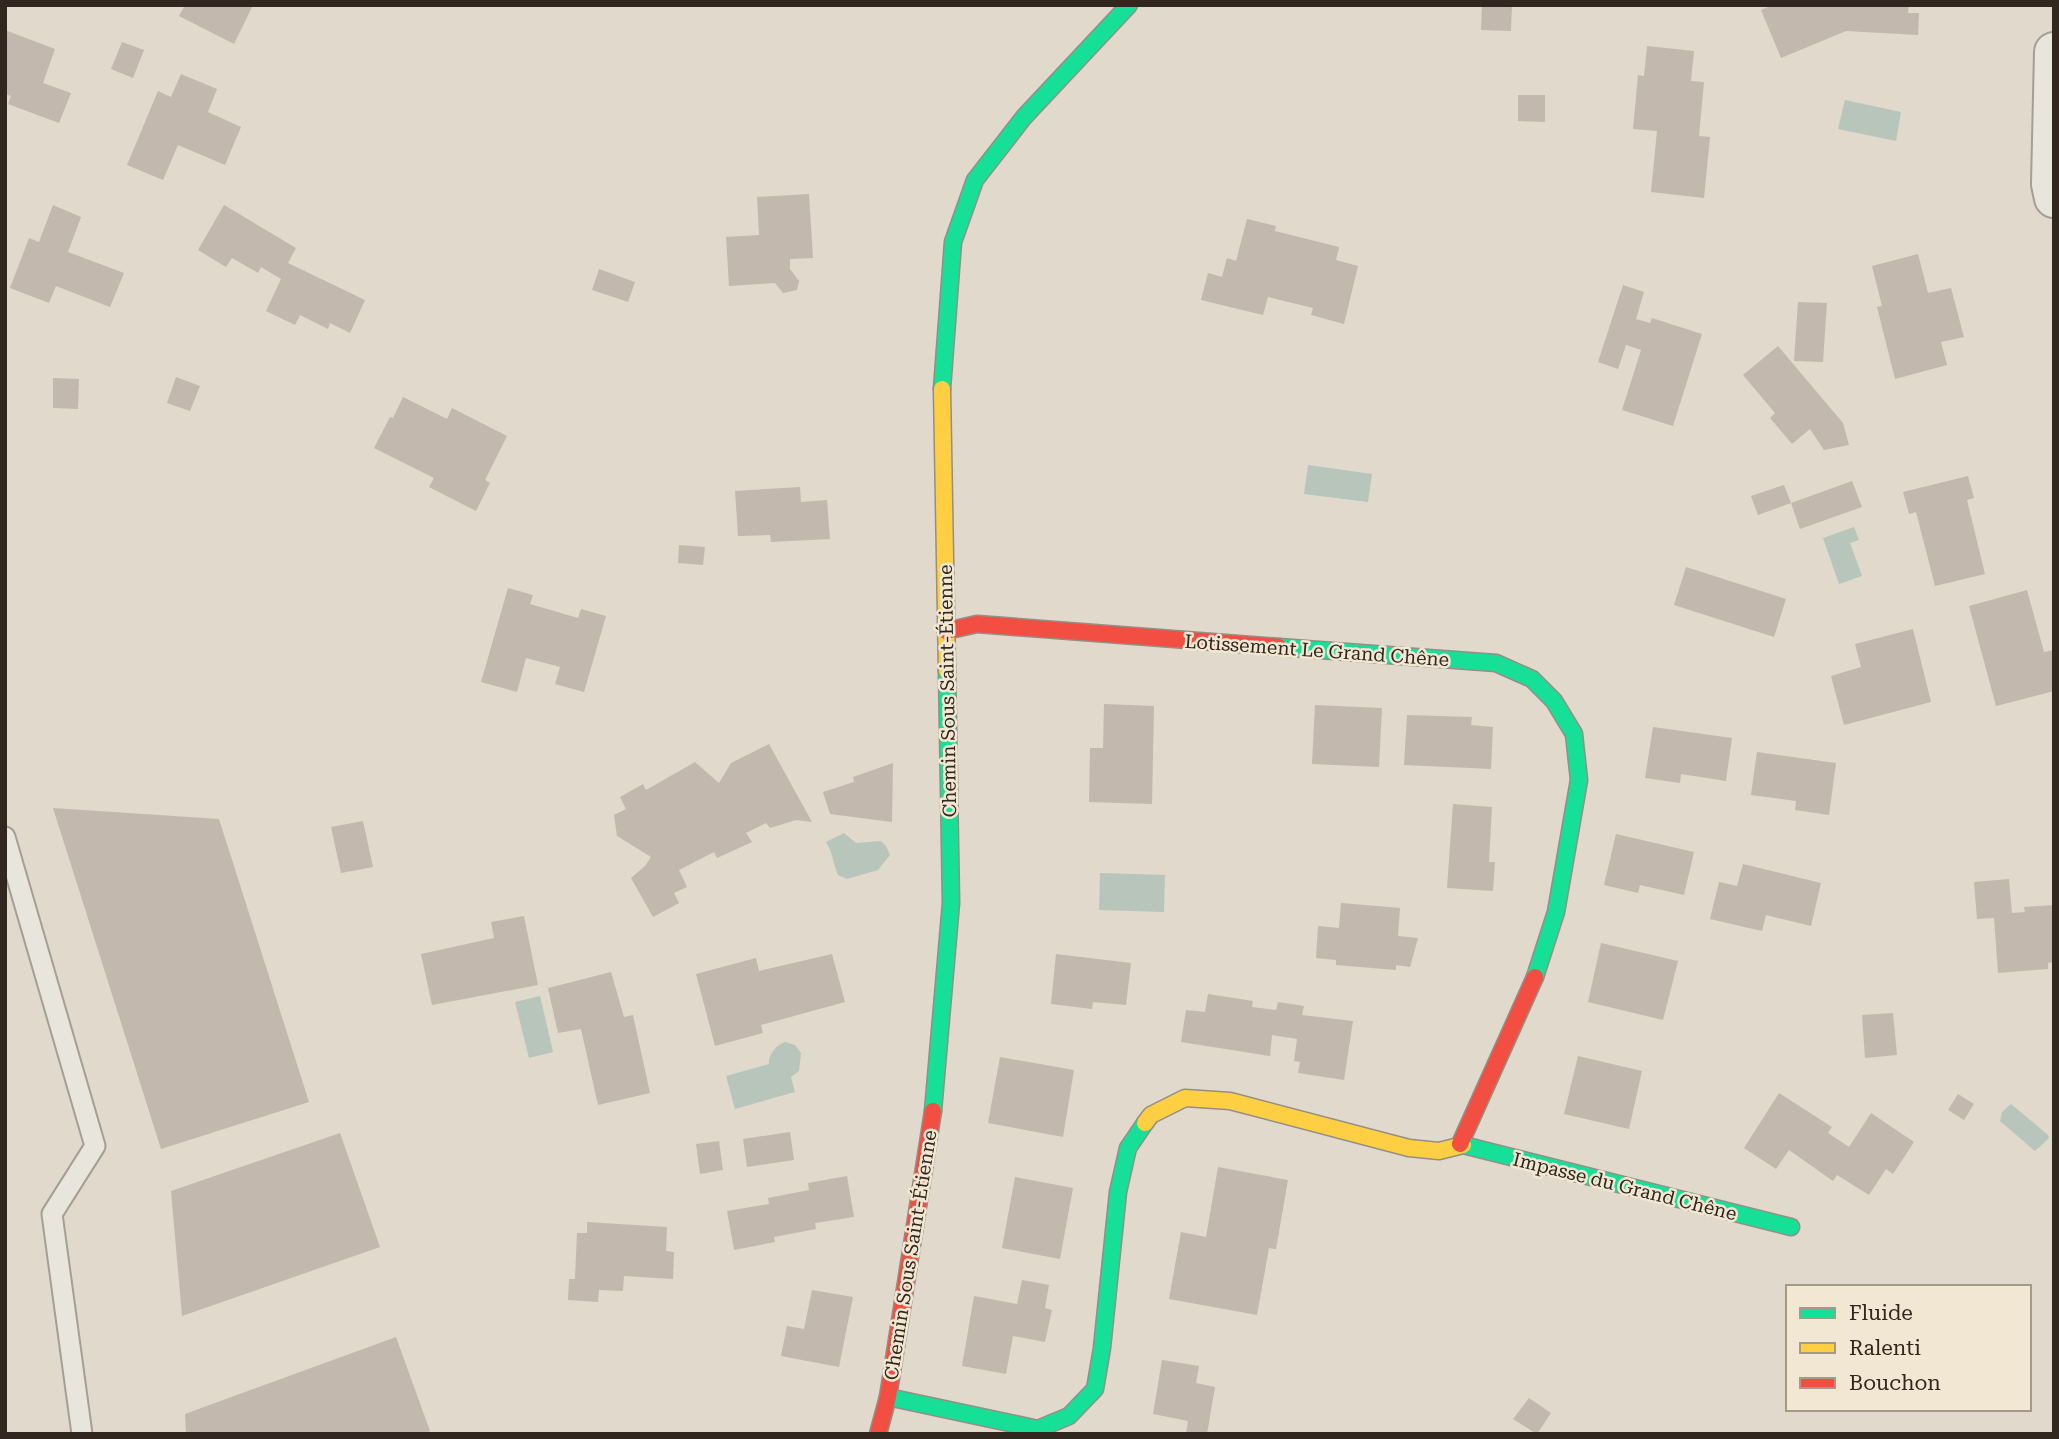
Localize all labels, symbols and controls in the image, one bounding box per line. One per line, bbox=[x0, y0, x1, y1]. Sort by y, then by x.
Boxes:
street label: Chemin Sous Saint-Étienne bbox=[934, 564, 961, 818]
street label: Lotissement Le Grand Chêne bbox=[1184, 630, 1450, 671]
street label: Chemin Sous Saint-Étienne bbox=[879, 1128, 942, 1382]
street label: Impasse du Grand Chêne bbox=[1511, 1148, 1739, 1225]
legend bbox=[1786, 1285, 2031, 1411]
text: Fluide bbox=[1849, 1301, 1913, 1325]
text: Ralenti bbox=[1849, 1336, 1921, 1360]
text: Bouchon bbox=[1849, 1371, 1941, 1395]

